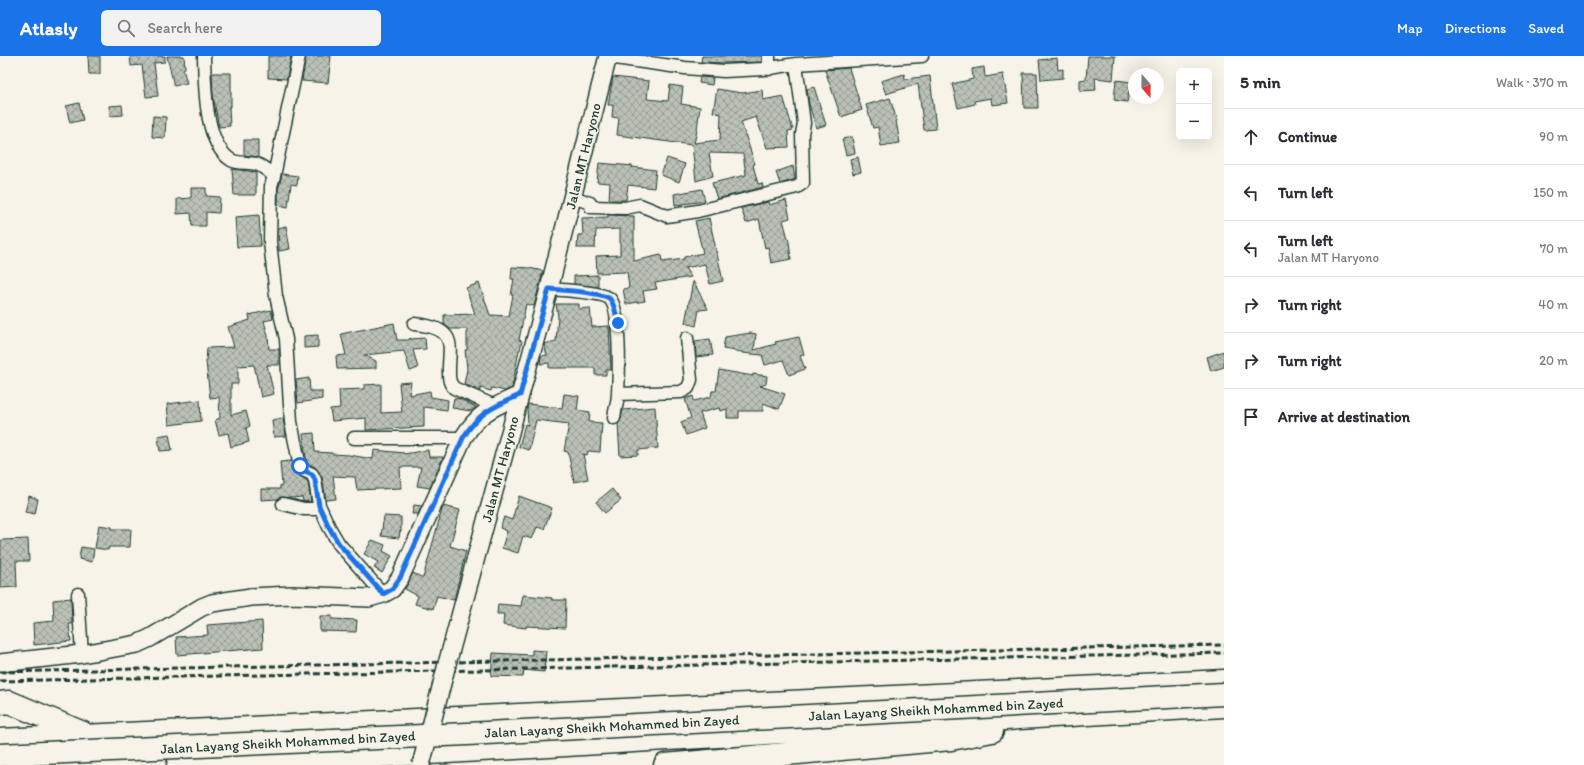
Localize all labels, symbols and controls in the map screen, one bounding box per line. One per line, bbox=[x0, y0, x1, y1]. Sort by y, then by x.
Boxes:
search box bbox=[101, 10, 381, 46]
text: Atlasly bbox=[20, 17, 77, 40]
icon: search bbox=[115, 17, 137, 39]
text: Search here bbox=[147, 19, 223, 37]
text: Map bbox=[1397, 20, 1423, 37]
text: Directions bbox=[1445, 20, 1506, 37]
text: Saved bbox=[1528, 20, 1564, 37]
north arrow bbox=[1128, 68, 1164, 104]
map controls bbox=[1176, 68, 1212, 140]
button: + bbox=[1176, 68, 1212, 104]
text: 5 min bbox=[1240, 72, 1280, 92]
text: Walk · 370 m bbox=[1496, 75, 1568, 90]
street label: Jalan MT Haryono bbox=[562, 101, 605, 211]
button: − bbox=[1176, 104, 1212, 140]
icon: ahead bbox=[1240, 126, 1262, 148]
text: Continue bbox=[1278, 128, 1337, 146]
text: 90 m bbox=[1539, 129, 1568, 144]
icon: left bbox=[1240, 182, 1262, 204]
text: Turn left bbox=[1278, 184, 1333, 202]
text: 150 m bbox=[1533, 185, 1568, 200]
text: Turn left bbox=[1278, 232, 1333, 250]
icon: left bbox=[1240, 238, 1262, 260]
text: 70 m bbox=[1540, 241, 1568, 256]
text: Jalan MT Haryono bbox=[1278, 250, 1379, 265]
icon: right bbox=[1240, 294, 1262, 316]
text: Turn right bbox=[1278, 296, 1342, 314]
text: 40 m bbox=[1538, 297, 1568, 312]
route end bbox=[609, 314, 627, 332]
icon: right bbox=[1240, 350, 1262, 372]
text: Turn right bbox=[1278, 352, 1342, 370]
text: 20 m bbox=[1539, 353, 1568, 368]
icon: arrive bbox=[1240, 406, 1262, 428]
text: Arrive at destination bbox=[1278, 408, 1410, 426]
street label: Jalan MT Haryono bbox=[478, 414, 523, 524]
route start bbox=[291, 457, 309, 475]
street label: Jalan Layang Sheikh Mohammed bin Zayed bbox=[808, 694, 1064, 725]
street label: Jalan Layang Sheikh Mohammed bin Zayed bbox=[484, 711, 740, 742]
street label: Jalan Layang Sheikh Mohammed bin Zayed bbox=[160, 727, 416, 758]

